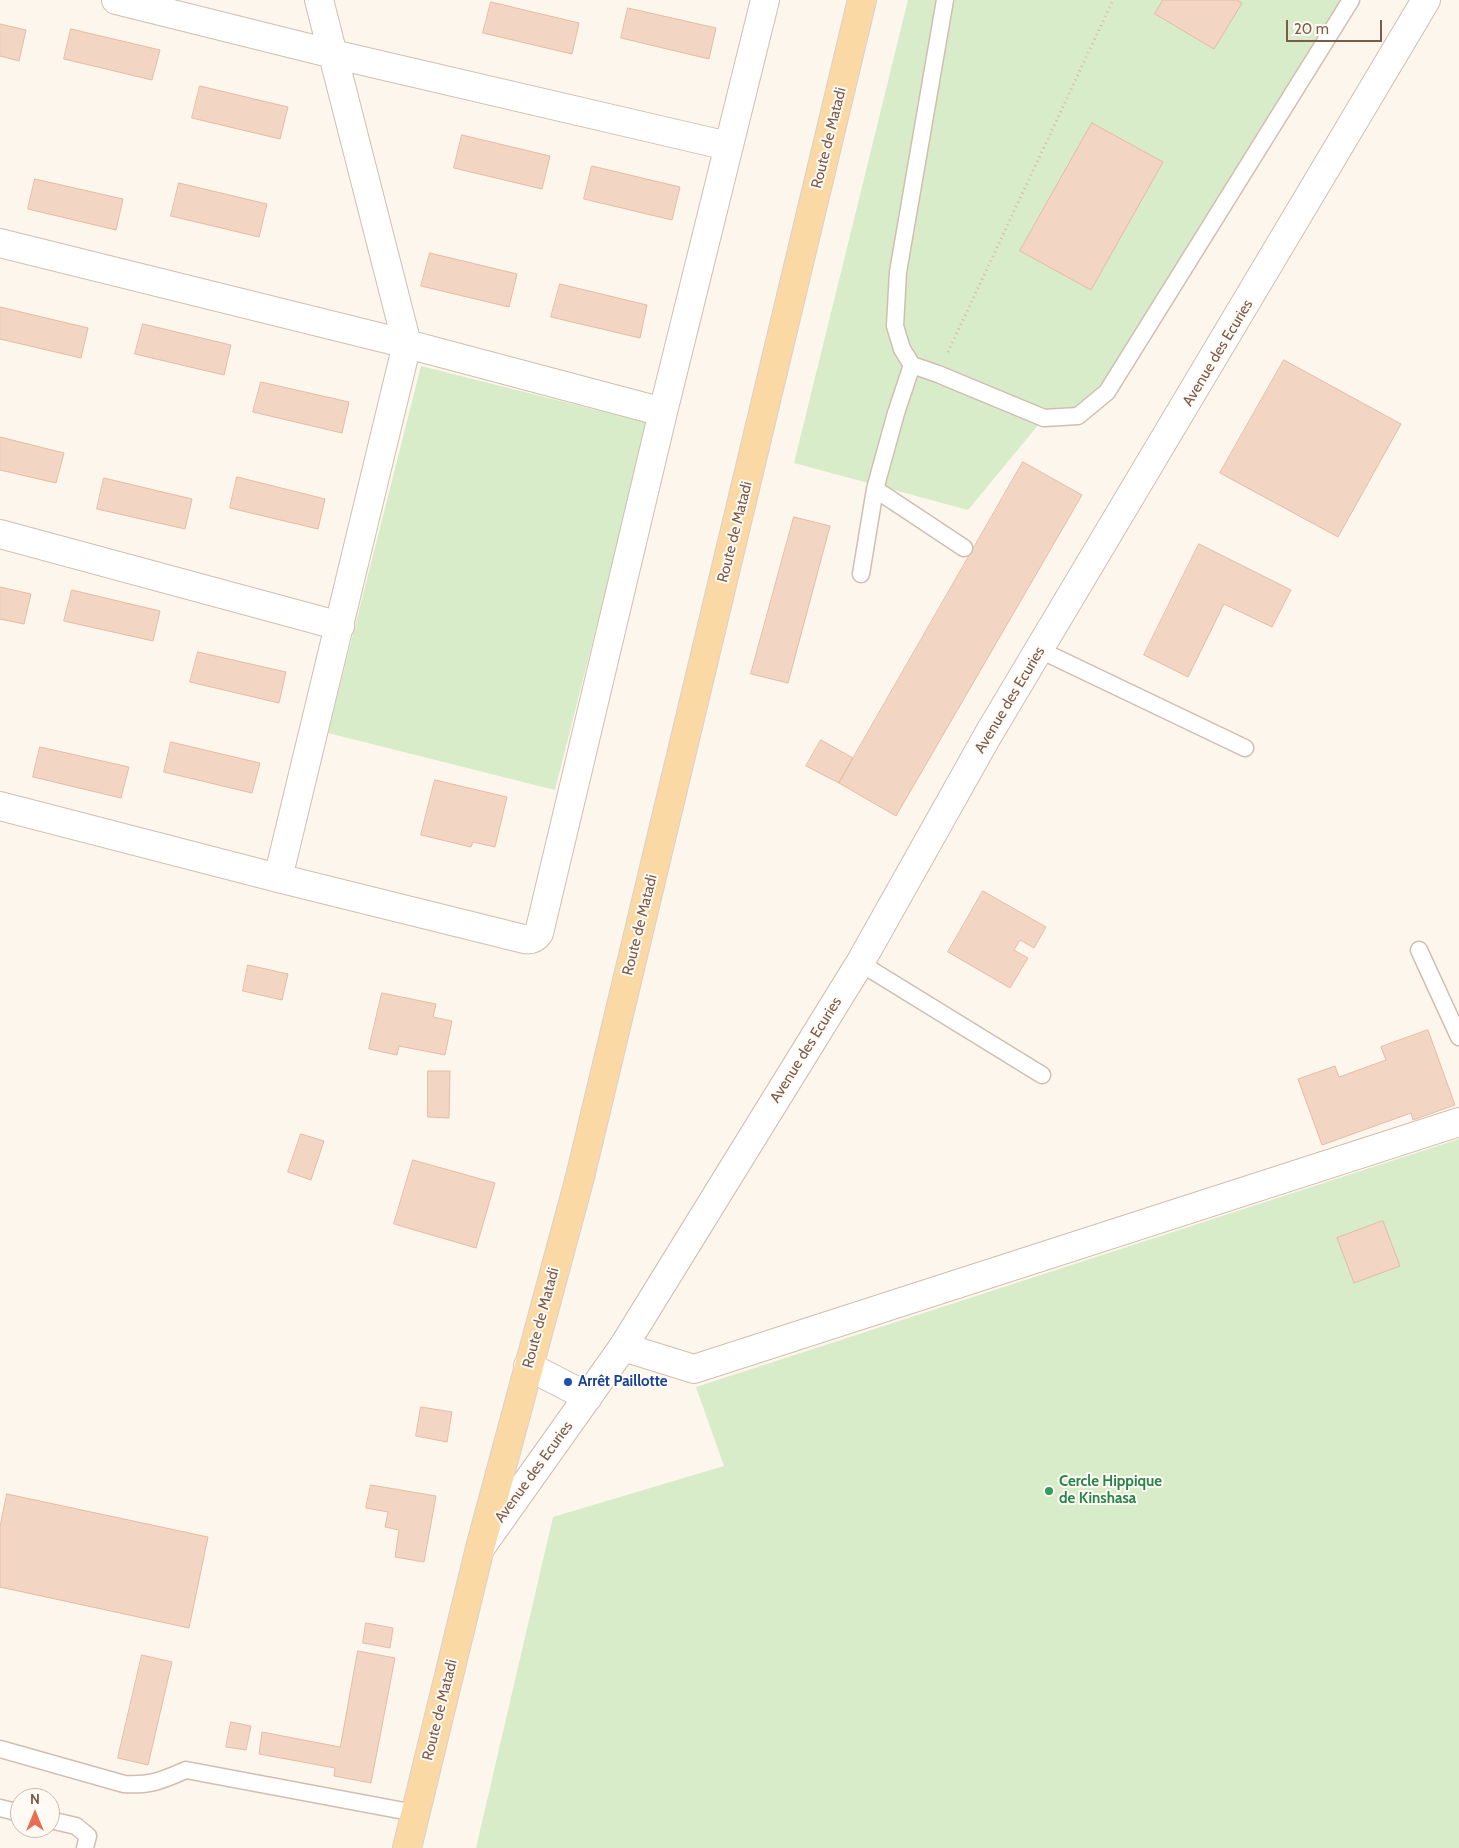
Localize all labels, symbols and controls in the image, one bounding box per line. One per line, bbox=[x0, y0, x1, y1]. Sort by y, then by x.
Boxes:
scale bar bbox=[1289, 10, 1385, 42]
text: 20 m bbox=[1294, 20, 1329, 38]
street label: Route de Matadi bbox=[808, 86, 850, 190]
street label: Avenue des Ecuries bbox=[1179, 296, 1257, 410]
street label: Route de Matadi bbox=[714, 480, 756, 584]
street label: Avenue des Ecuries bbox=[971, 643, 1049, 757]
street label: Route de Matadi bbox=[619, 873, 661, 977]
street label: Avenue des Ecuries bbox=[766, 994, 846, 1106]
street label: Route de Matadi bbox=[519, 1266, 563, 1370]
place label: Arrêt Paillotte bbox=[578, 1373, 668, 1391]
marker: Arrêt Paillotte bbox=[562, 1376, 574, 1388]
street label: Avenue des Ecuries bbox=[491, 1418, 577, 1526]
place label: Cercle Hippique de Kinshasa bbox=[1059, 1473, 1162, 1508]
marker: Cercle Hippique de Kinshasa bbox=[1043, 1485, 1055, 1497]
street label: Route de Matadi bbox=[419, 1658, 461, 1762]
north arrow bbox=[10, 1788, 60, 1838]
text: N bbox=[30, 1790, 40, 1808]

